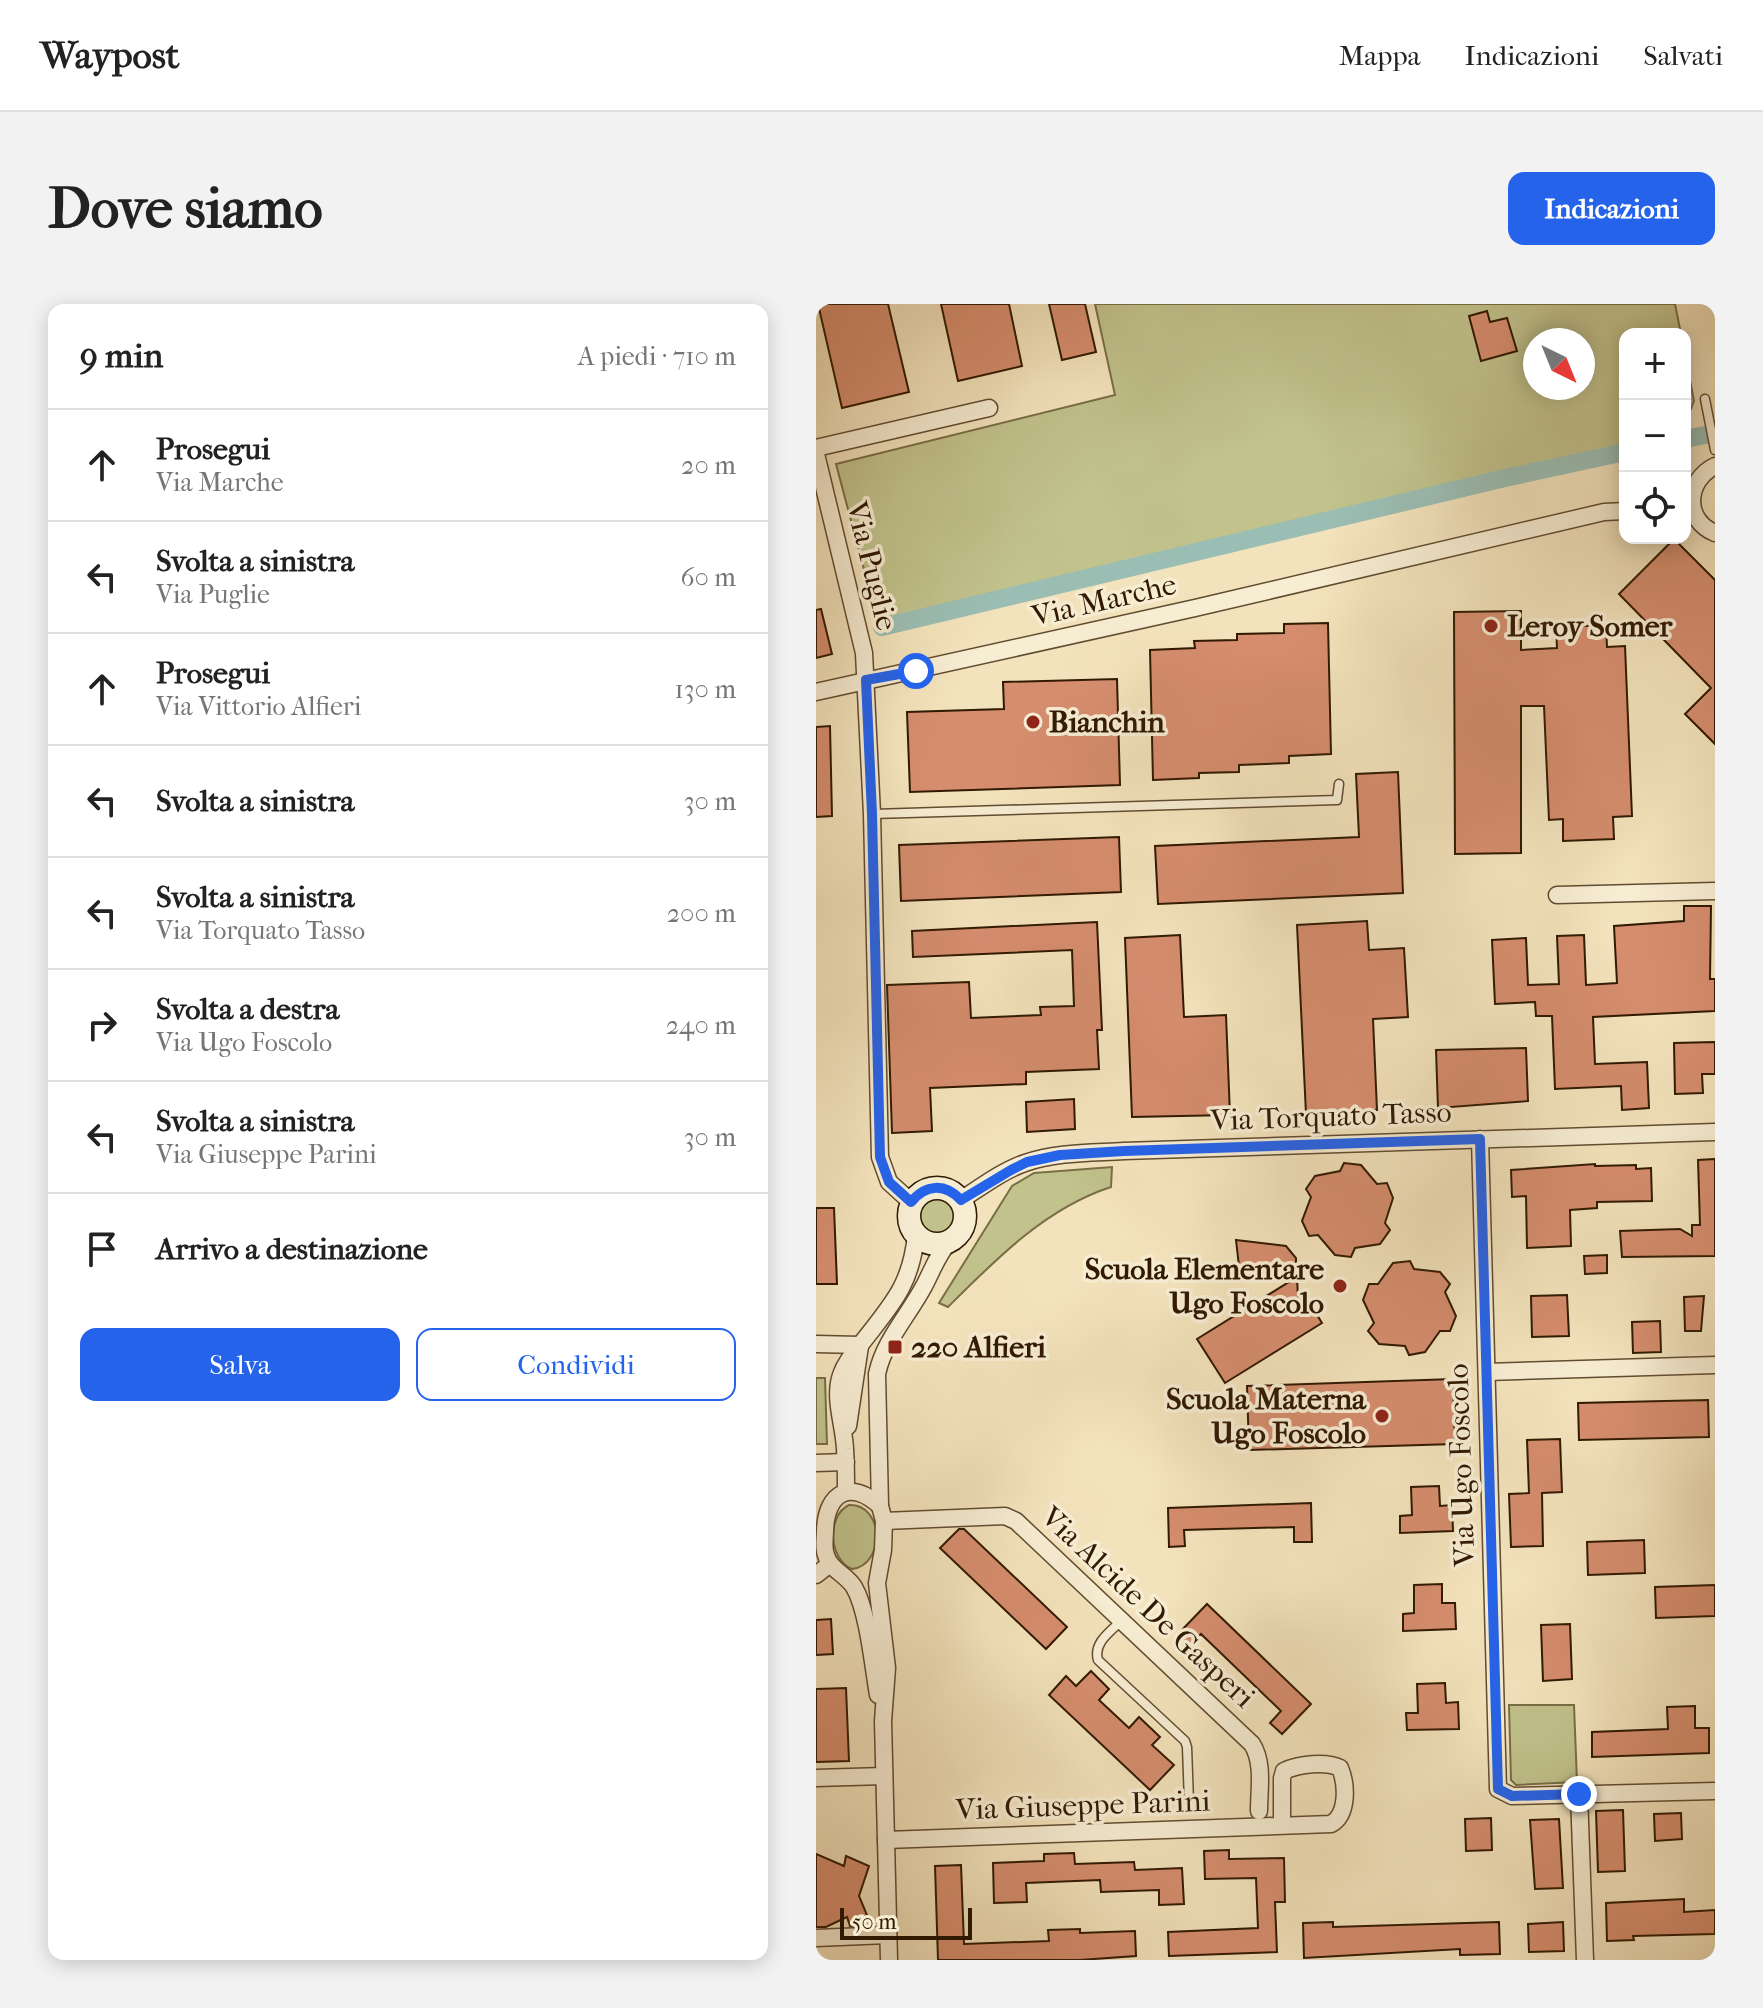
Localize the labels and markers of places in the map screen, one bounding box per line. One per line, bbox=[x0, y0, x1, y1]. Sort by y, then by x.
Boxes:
place label: Leroy Somer bbox=[1507, 609, 1674, 644]
marker: Leroy Somer bbox=[1482, 617, 1500, 635]
place label: Bianchin bbox=[1049, 705, 1165, 740]
marker: Bianchin bbox=[1024, 713, 1042, 731]
place label: Scuola Elementare Ugo Foscolo bbox=[1085, 1252, 1324, 1321]
marker: Scuola Elementare Ugo Foscolo bbox=[1331, 1277, 1349, 1295]
place label: 220 Alfieri bbox=[911, 1330, 1046, 1365]
marker: 220 Alfieri bbox=[886, 1338, 904, 1356]
place label: Scuola Materna Ugo Foscolo bbox=[1166, 1382, 1367, 1451]
marker: Scuola Materna Ugo Foscolo bbox=[1373, 1407, 1391, 1425]

